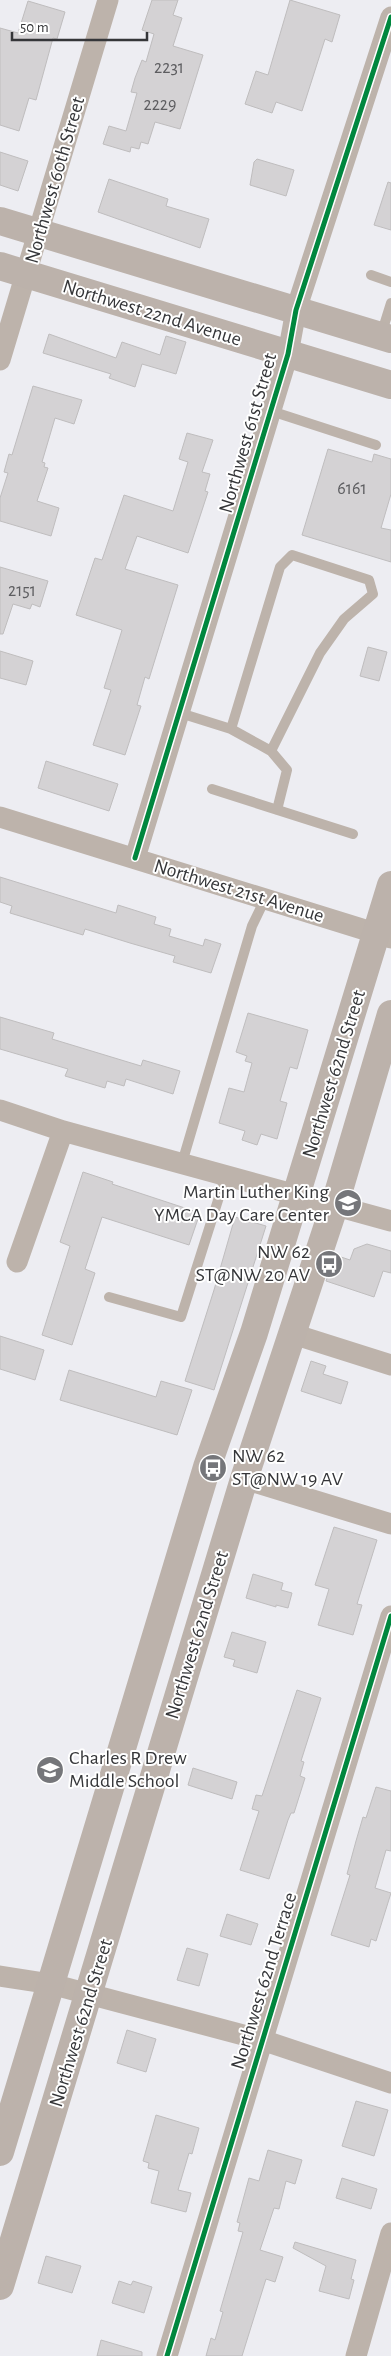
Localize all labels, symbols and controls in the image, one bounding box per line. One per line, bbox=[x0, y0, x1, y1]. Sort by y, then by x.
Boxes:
scale bar bbox=[12, 10, 148, 42]
text: 50 m bbox=[20, 20, 49, 35]
house number: 2231 bbox=[154, 59, 184, 77]
street label: Northwest 60th Street bbox=[22, 94, 89, 266]
house number: 2229 bbox=[143, 96, 177, 114]
street label: Northwest 22nd Avenue bbox=[60, 276, 244, 350]
street label: Northwest 61st Street bbox=[216, 350, 281, 515]
house number: 6161 bbox=[337, 480, 367, 498]
house number: 2151 bbox=[8, 582, 36, 600]
street label: Northwest 21st Avenue bbox=[152, 856, 326, 926]
street label: Northwest 62nd Street bbox=[299, 987, 369, 1161]
place label: Martin Luther King YMCA Day Care Center bbox=[154, 1182, 330, 1225]
school or university icon: Martin Luther King YMCA Day Care Center bbox=[333, 1188, 363, 1218]
place label: NW 62 ST@NW 20 AV bbox=[196, 1242, 311, 1285]
bus stop icon: NW 62 ST@NW 20 AV bbox=[314, 1249, 344, 1279]
place label: NW 62 ST@NW 19 AV bbox=[232, 1446, 344, 1489]
bus stop icon: NW 62 ST@NW 19 AV bbox=[198, 1453, 228, 1483]
street label: Northwest 62nd Street bbox=[162, 1548, 232, 1722]
place label: Charles R Drew Middle School bbox=[69, 1748, 187, 1791]
school or university icon: Charles R Drew Middle School bbox=[35, 1755, 65, 1785]
street label: Northwest 62nd Terrace bbox=[227, 1890, 301, 2072]
street label: Northwest 62nd Street bbox=[46, 1936, 116, 2110]

